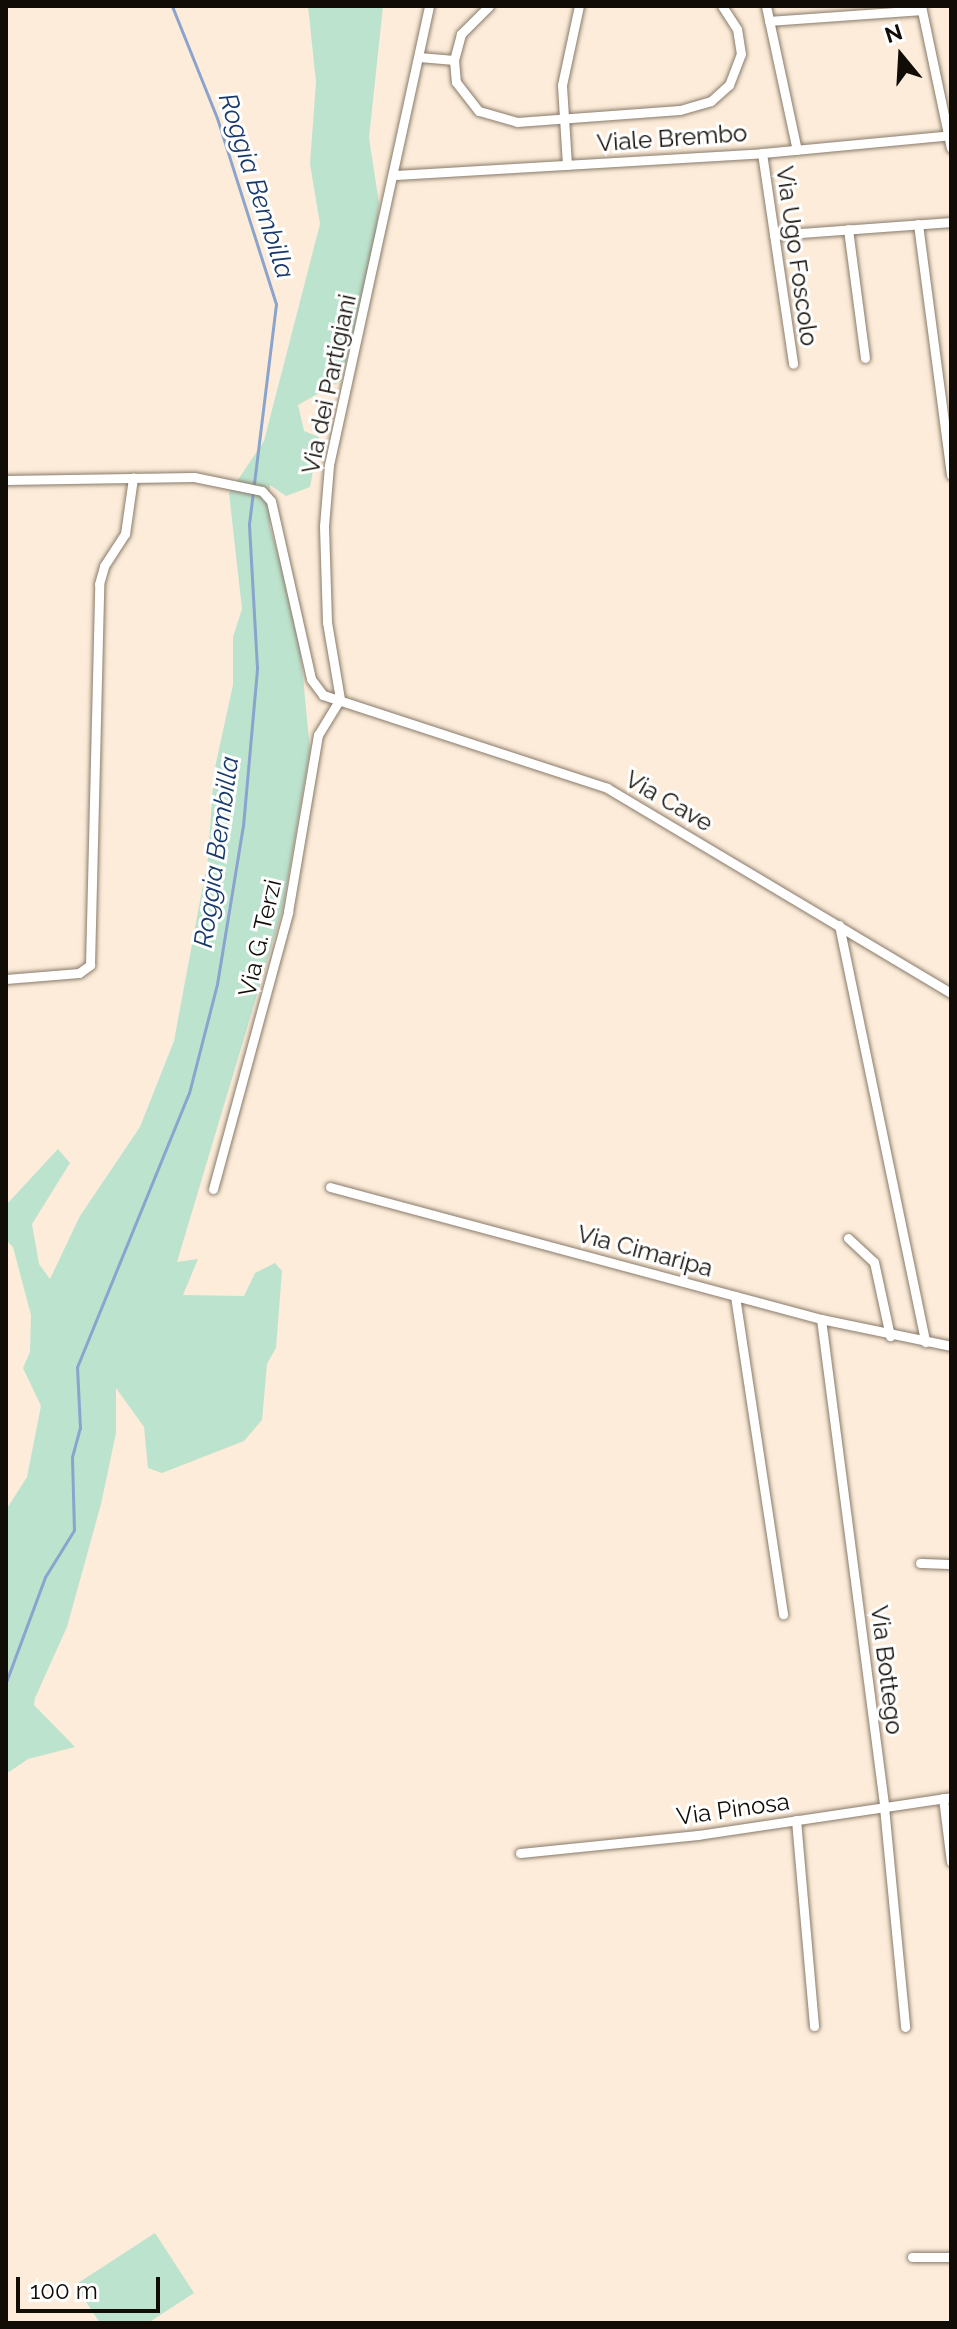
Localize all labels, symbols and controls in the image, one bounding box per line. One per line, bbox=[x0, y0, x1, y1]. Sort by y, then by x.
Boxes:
north arrow bbox=[861, 16, 941, 96]
text: N bbox=[882, 18, 906, 48]
water label: Roggia Bembilla bbox=[211, 90, 301, 282]
street label: Viale Brembo bbox=[596, 118, 748, 158]
street label: Via Ugo Foscolo bbox=[770, 164, 824, 348]
street label: Via dei Partigiani bbox=[296, 291, 362, 477]
water label: Roggia Bembilla bbox=[188, 754, 246, 950]
street label: Via Cave bbox=[620, 764, 718, 838]
street label: Via G. Terzi bbox=[232, 876, 288, 1000]
street label: Via Cimaripa bbox=[574, 1219, 716, 1283]
street label: Via Bottego bbox=[865, 1604, 909, 1736]
street label: Via Pinosa bbox=[675, 1787, 791, 1831]
scale bar bbox=[20, 2261, 164, 2311]
text: 100 m bbox=[30, 2276, 98, 2305]

